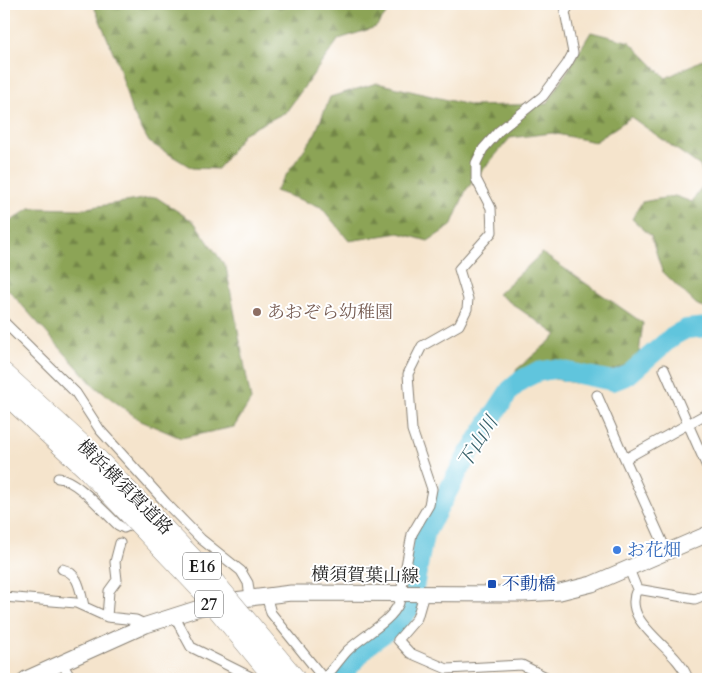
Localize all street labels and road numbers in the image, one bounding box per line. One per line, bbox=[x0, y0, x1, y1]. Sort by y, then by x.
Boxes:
street label: 横浜横須賀道路 bbox=[71, 434, 178, 541]
road number: E16 bbox=[183, 552, 221, 580]
street label: 横須賀葉山線 bbox=[311, 562, 419, 589]
road number: 27 bbox=[195, 590, 223, 618]

